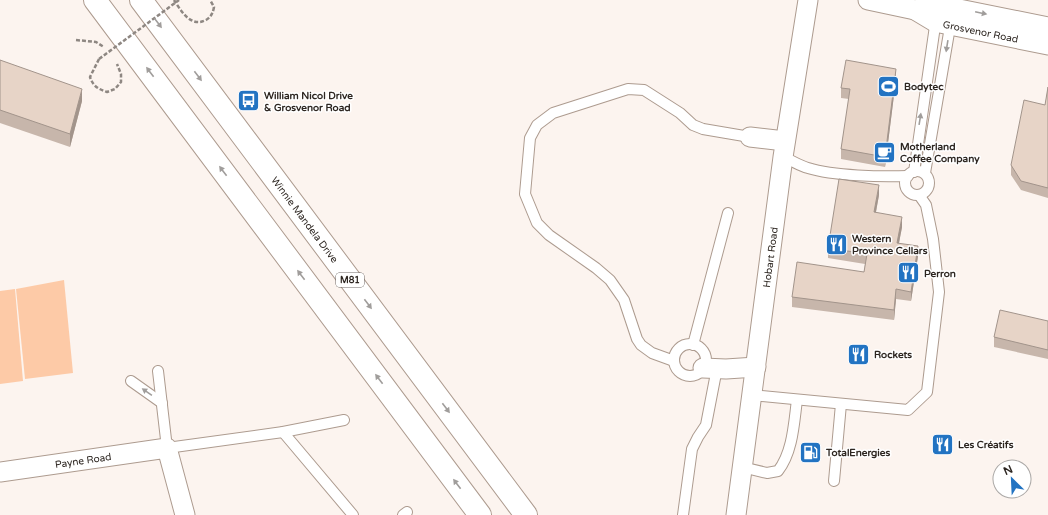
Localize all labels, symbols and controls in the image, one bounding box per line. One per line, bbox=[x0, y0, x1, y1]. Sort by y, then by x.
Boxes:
one-way arrow bbox=[975, 11, 987, 17]
one-way arrow bbox=[153, 17, 162, 28]
street label: Grosvenor Road bbox=[942, 19, 1019, 46]
one-way arrow bbox=[944, 40, 950, 52]
one-way arrow bbox=[145, 67, 154, 78]
one-way arrow bbox=[193, 71, 202, 82]
sports icon: Bodytec bbox=[875, 73, 901, 99]
place label: Bodytec bbox=[904, 81, 944, 93]
bus stop icon: William Nicol Drive & Grosvenor Road bbox=[236, 88, 262, 114]
place label: William Nicol Drive & Grosvenor Road bbox=[264, 90, 353, 114]
one-way arrow bbox=[917, 113, 923, 125]
cafe icon: Motherland Coffee Company bbox=[872, 139, 898, 165]
place label: Motherland Coffee Company bbox=[900, 141, 980, 165]
one-way arrow bbox=[220, 166, 228, 176]
street label: Winnie Mandela Drive bbox=[268, 175, 340, 266]
street label: Hobart Road bbox=[761, 226, 781, 288]
restaurant icon: Western Province Cellars bbox=[823, 231, 849, 257]
place label: Western Province Cellars bbox=[852, 233, 928, 257]
restaurant icon: Perron bbox=[896, 260, 922, 286]
place label: Perron bbox=[924, 268, 956, 280]
one-way arrow bbox=[297, 270, 305, 281]
road number: M81 bbox=[336, 273, 364, 287]
one-way arrow bbox=[364, 298, 372, 309]
restaurant icon: Rockets bbox=[846, 341, 872, 367]
place label: Rockets bbox=[874, 349, 912, 361]
one-way arrow bbox=[375, 374, 383, 385]
one-way arrow bbox=[141, 388, 152, 396]
one-way arrow bbox=[442, 402, 450, 413]
restaurant icon: Les Créatifs bbox=[930, 431, 956, 457]
fuel station icon: TotalEnergies bbox=[797, 439, 823, 465]
place label: Les Créatifs bbox=[958, 439, 1014, 451]
place label: TotalEnergies bbox=[825, 447, 891, 459]
street label: Payne Road bbox=[54, 451, 112, 471]
north arrow bbox=[992, 459, 1032, 499]
text: N bbox=[1001, 463, 1015, 478]
one-way arrow bbox=[453, 478, 461, 489]

